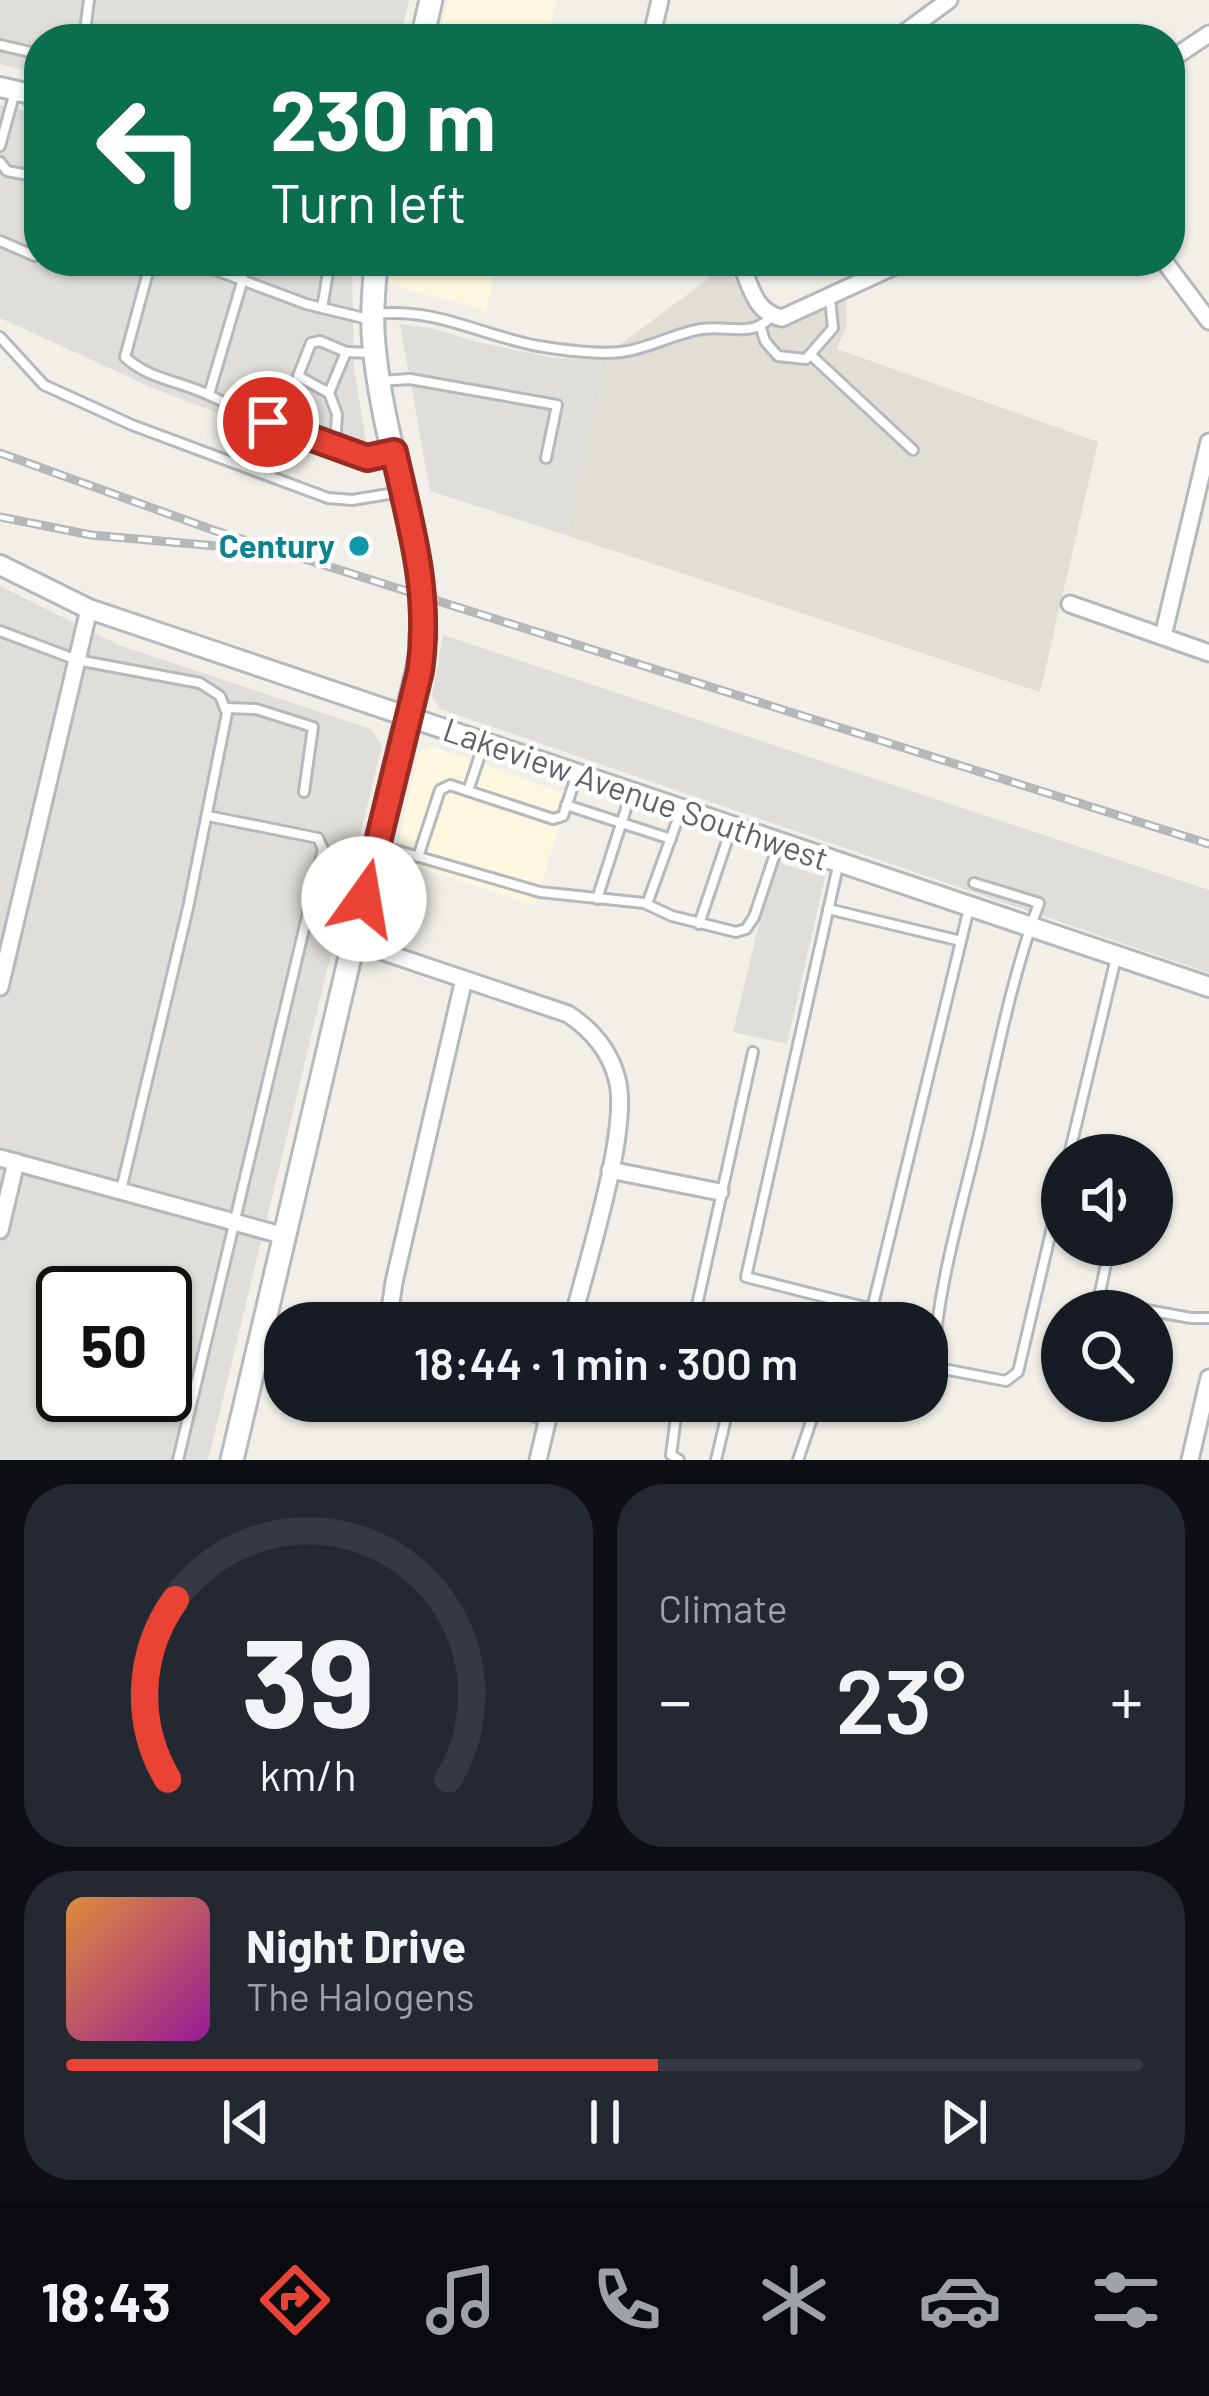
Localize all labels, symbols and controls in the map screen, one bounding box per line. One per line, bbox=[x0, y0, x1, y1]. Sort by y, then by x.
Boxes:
text: 230 m bbox=[270, 67, 496, 168]
icon: left bbox=[72, 72, 228, 228]
text: Turn left bbox=[270, 169, 467, 234]
pin bbox=[217, 371, 319, 473]
icon: arrive bbox=[235, 389, 301, 455]
place label: Century bbox=[219, 525, 335, 565]
marker: Century bbox=[346, 533, 372, 559]
street label: Lakeview Avenue Southwest bbox=[439, 708, 834, 878]
position arrow bbox=[301, 836, 427, 962]
map controls bbox=[1041, 1134, 1173, 1422]
button: sound bbox=[1041, 1134, 1173, 1266]
speed limit sign: 50 bbox=[36, 1266, 192, 1422]
button: search bbox=[1041, 1290, 1173, 1422]
text: 18:44 · 1 min · 300 m bbox=[414, 1335, 798, 1389]
text: Climate bbox=[659, 1584, 788, 1631]
text: 39 bbox=[241, 1603, 375, 1753]
text: 23° bbox=[836, 1644, 966, 1752]
text: − bbox=[659, 1659, 692, 1738]
text: + bbox=[1110, 1659, 1143, 1738]
text: km/h bbox=[260, 1747, 357, 1799]
text: Night Drive bbox=[246, 1918, 466, 1972]
text: The Halogens bbox=[246, 1972, 475, 2019]
icon: previous bbox=[213, 2089, 279, 2155]
icon: pause bbox=[572, 2089, 638, 2155]
icon: next bbox=[931, 2089, 997, 2155]
icon: directions bbox=[253, 2258, 337, 2342]
icon: music bbox=[419, 2258, 503, 2342]
icon: phone bbox=[585, 2258, 669, 2342]
icon: climate bbox=[752, 2258, 836, 2342]
icon: car bbox=[918, 2258, 1002, 2342]
icon: filters bbox=[1084, 2258, 1168, 2342]
text: 18:43 bbox=[41, 2268, 171, 2333]

